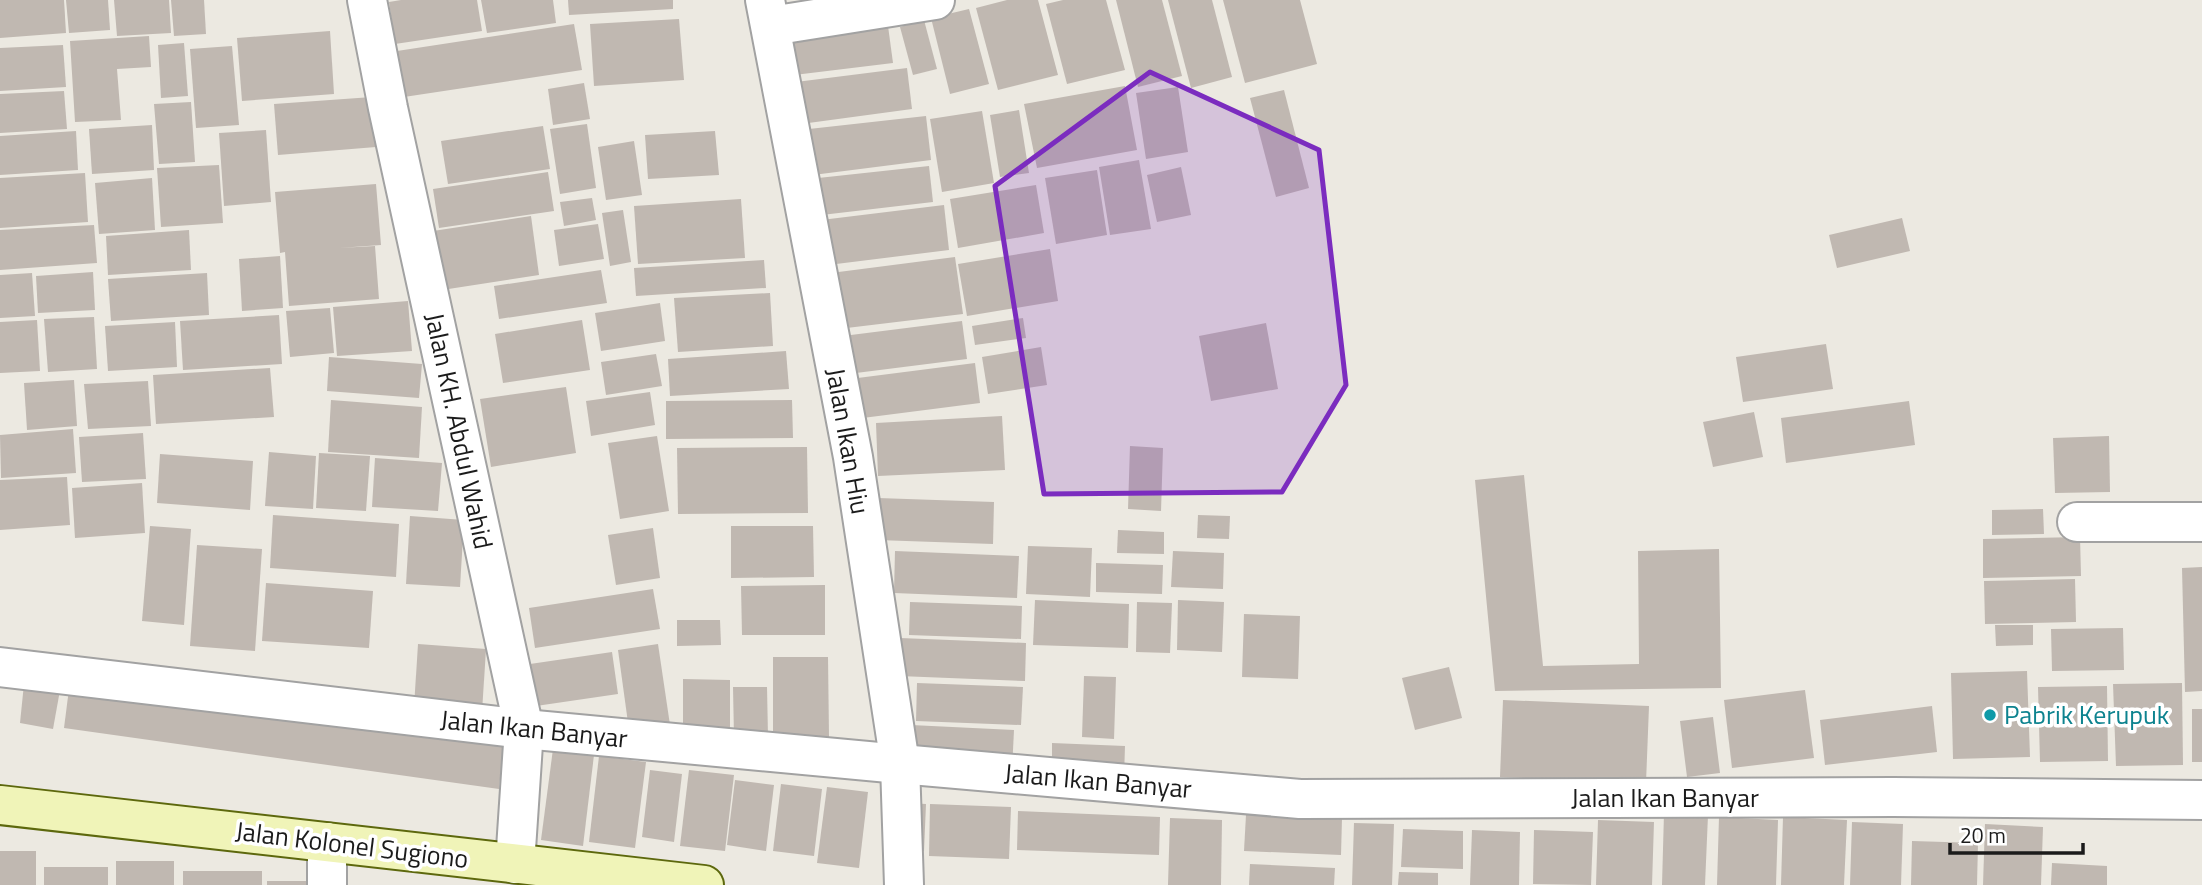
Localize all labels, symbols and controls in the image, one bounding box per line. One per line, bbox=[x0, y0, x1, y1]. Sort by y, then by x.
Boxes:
street label: Jalan KH. Abdul Wahid bbox=[415, 309, 504, 553]
street label: Jalan Ikan Hiu bbox=[816, 365, 881, 517]
place label: Pabrik Kerupuk bbox=[2004, 695, 2169, 734]
street label: Jalan Ikan Banyar bbox=[439, 699, 630, 758]
marker: Pabrik Kerupuk bbox=[1982, 707, 1998, 723]
street label: Jalan Ikan Banyar bbox=[1003, 753, 1193, 808]
street label: Jalan Ikan Banyar bbox=[1571, 778, 1759, 817]
street label: Jalan Kolonel Sugiono bbox=[233, 811, 471, 878]
scale bar bbox=[1950, 812, 2083, 856]
text: 20 m bbox=[1960, 819, 2006, 851]

